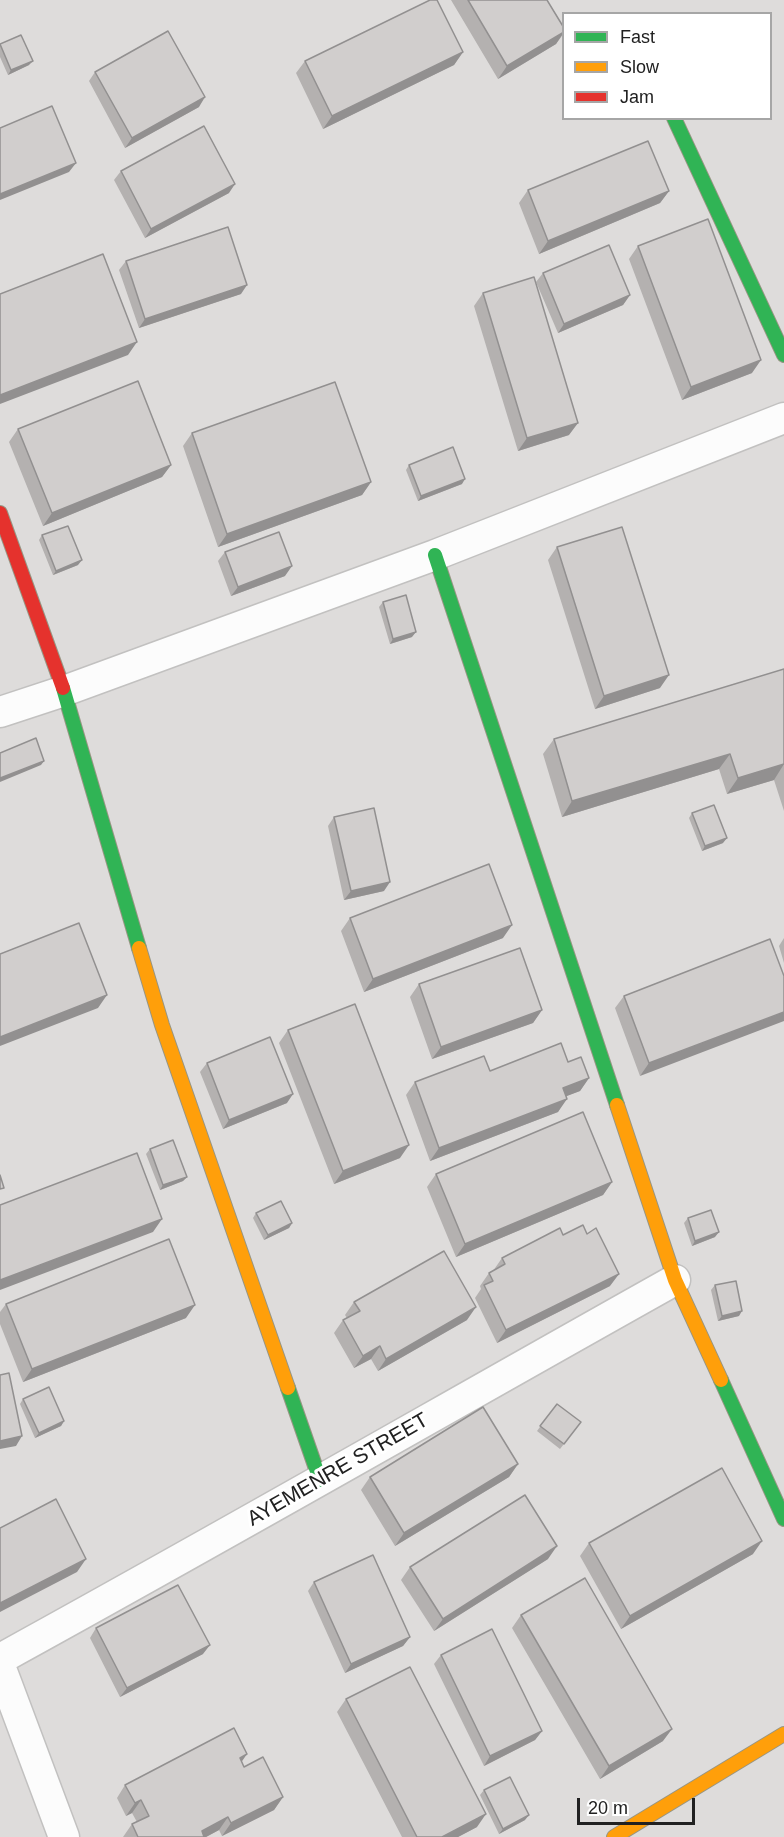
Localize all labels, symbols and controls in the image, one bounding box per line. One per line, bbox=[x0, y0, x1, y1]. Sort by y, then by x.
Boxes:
legend bbox=[562, 12, 772, 120]
text: Fast bbox=[620, 27, 655, 47]
text: Slow bbox=[620, 57, 659, 77]
text: Jam bbox=[620, 87, 654, 107]
street label: AYEMENRE STREET bbox=[243, 1408, 433, 1532]
scale bar bbox=[580, 1786, 698, 1824]
text: 20 m bbox=[588, 1798, 628, 1818]

